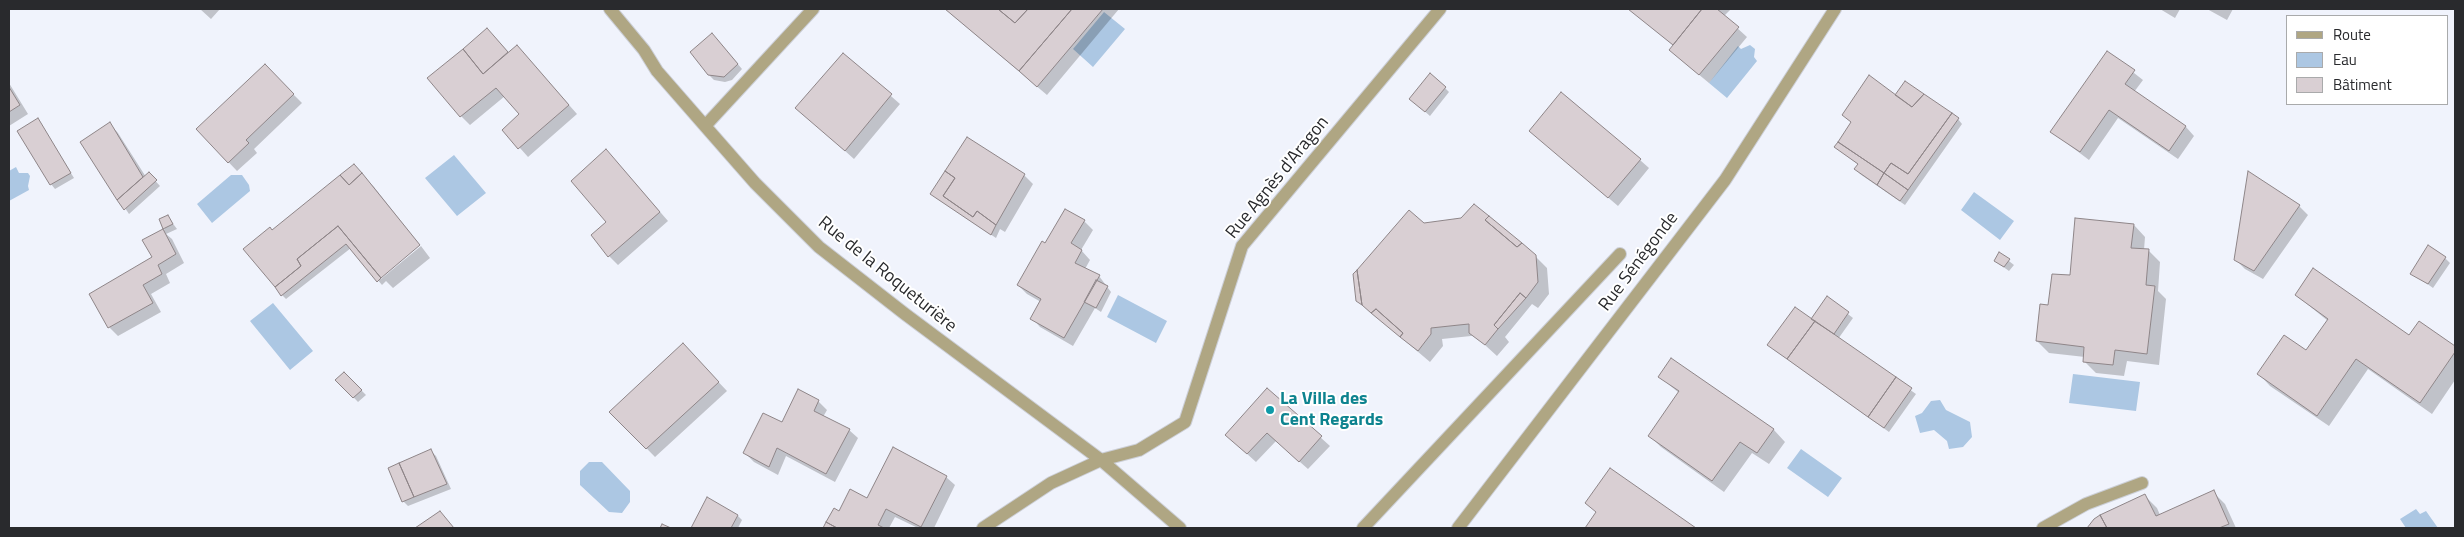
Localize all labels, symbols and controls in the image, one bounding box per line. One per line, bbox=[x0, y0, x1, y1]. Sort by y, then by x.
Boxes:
legend bbox=[2286, 15, 2449, 105]
text: Route bbox=[2333, 23, 2371, 46]
text: Eau bbox=[2333, 48, 2357, 71]
text: Bâtiment bbox=[2333, 73, 2392, 96]
street label: Rue Agnès d'Aragon bbox=[1222, 112, 1334, 244]
street label: Rue Sénégonde bbox=[1595, 208, 1683, 316]
street label: Rue de la Roqueturière bbox=[813, 212, 961, 338]
place label: La Villa des Cent Regards bbox=[1280, 389, 1383, 432]
marker: La Villa des Cent Regards bbox=[1264, 404, 1276, 416]

